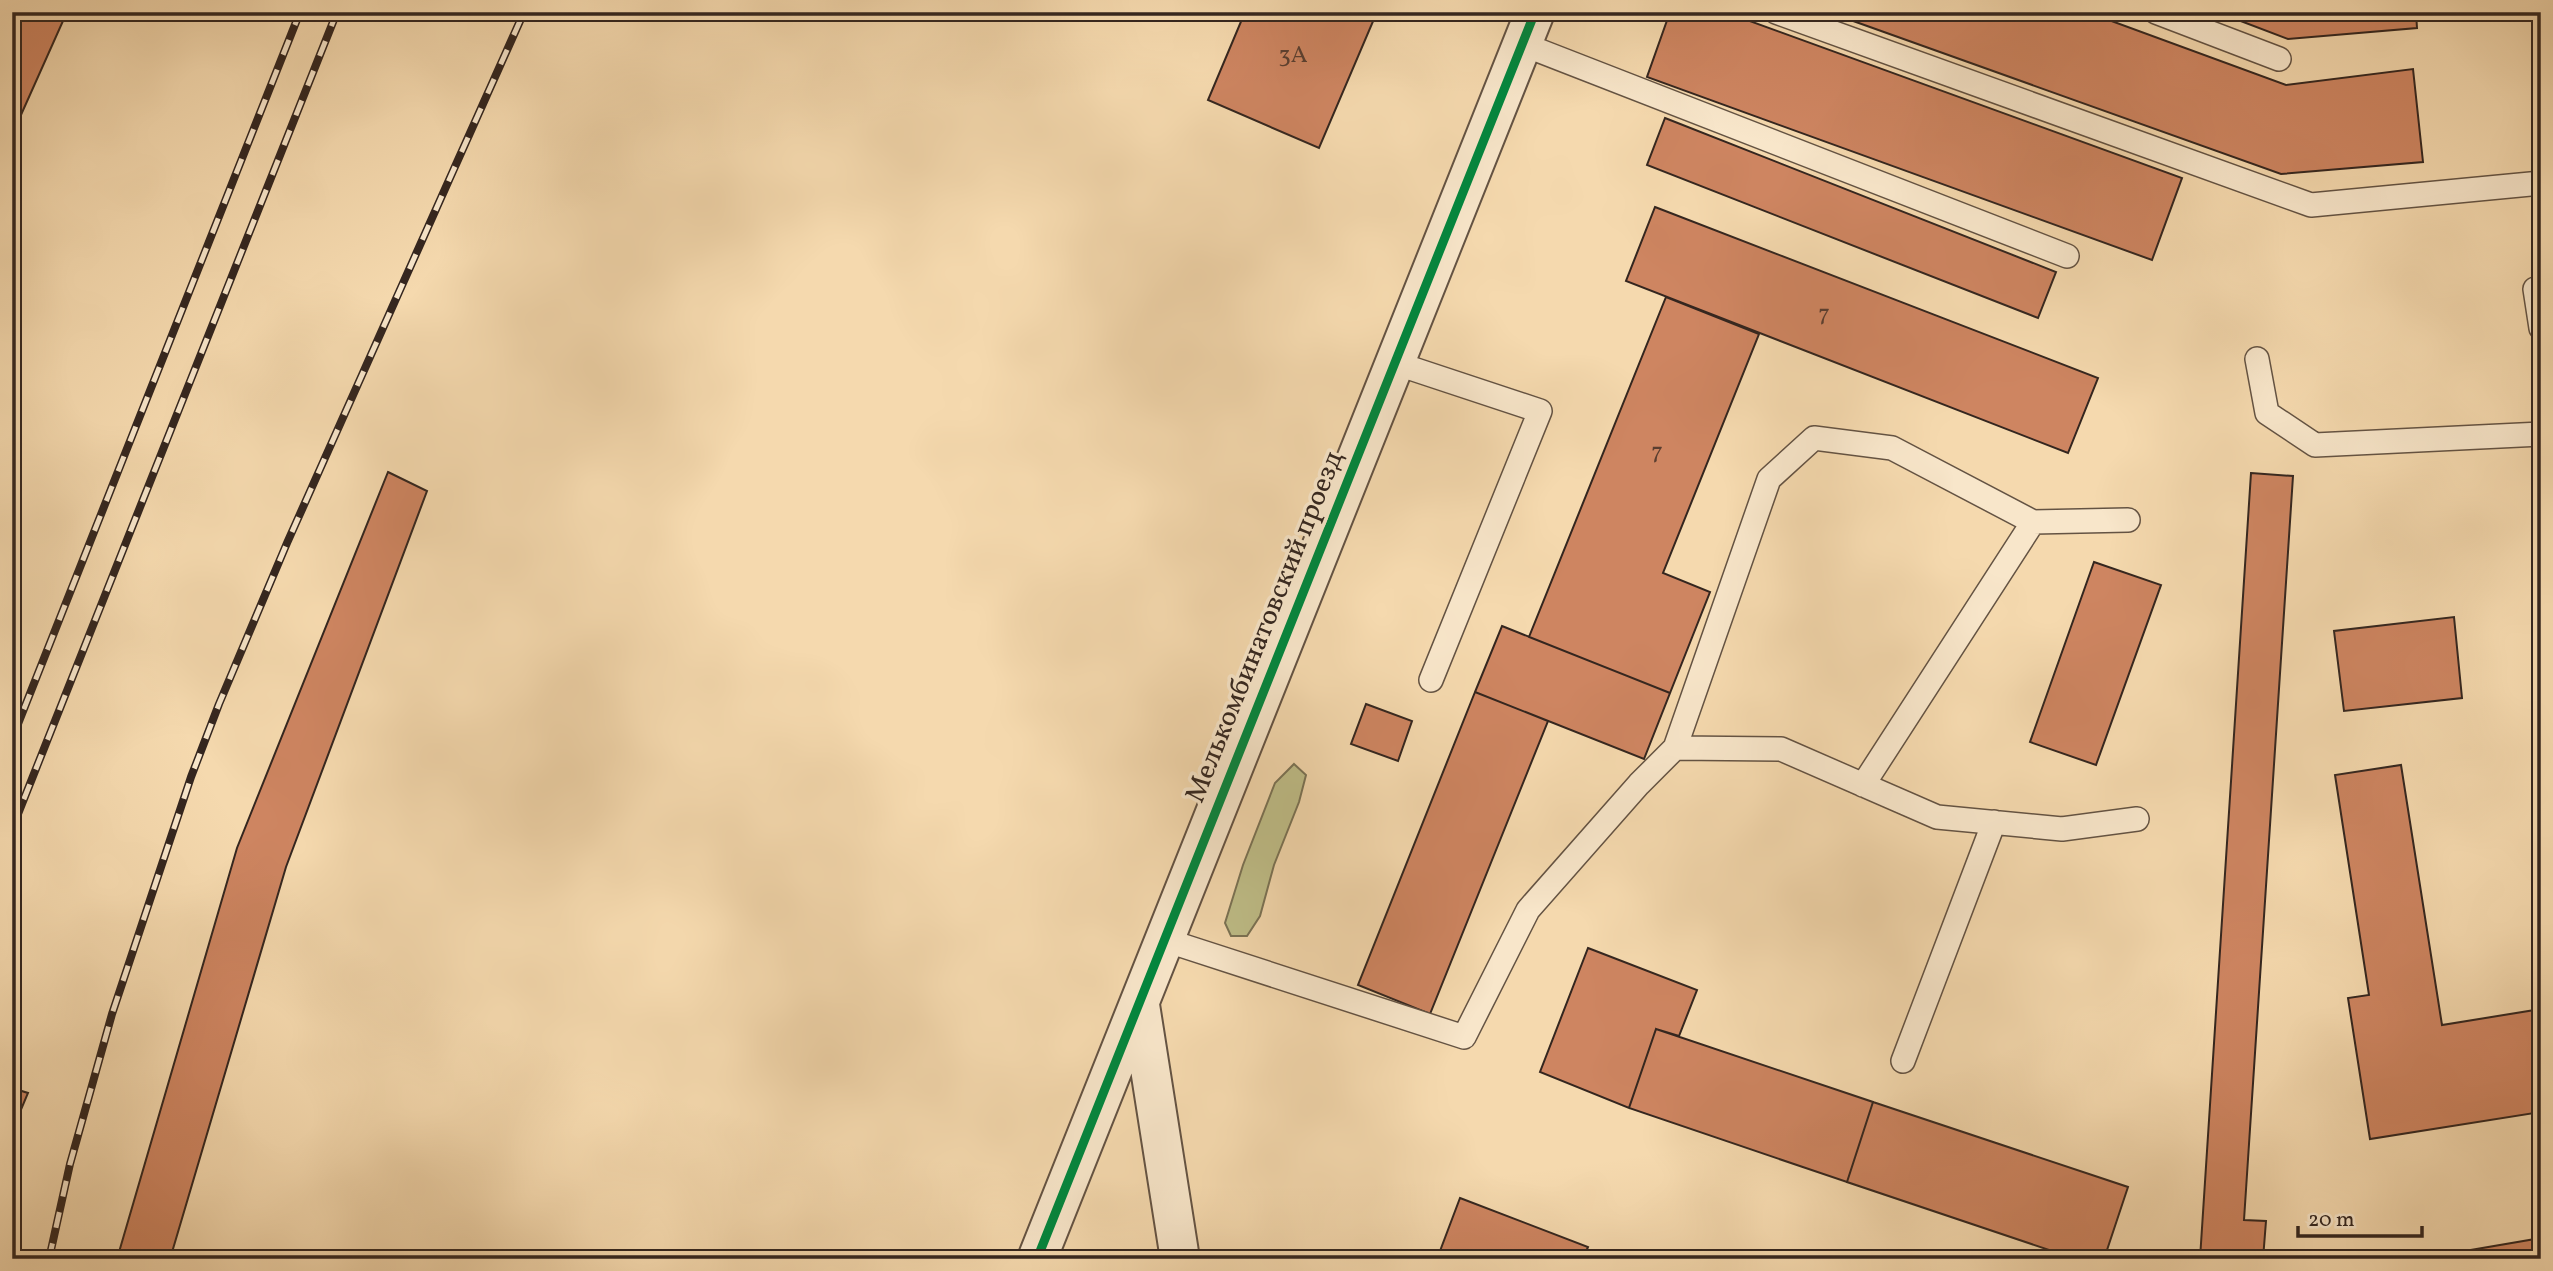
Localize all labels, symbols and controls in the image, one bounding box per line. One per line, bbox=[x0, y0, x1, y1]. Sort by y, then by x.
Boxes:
house number: 3А bbox=[1278, 39, 1308, 73]
house number: 7 bbox=[1818, 298, 1830, 332]
house number: 7 bbox=[1651, 436, 1663, 470]
street label: Мелькомбинатовский проезд bbox=[1176, 445, 1354, 809]
scale bar bbox=[2298, 1194, 2422, 1238]
text: 20 m bbox=[2308, 1206, 2354, 1235]

